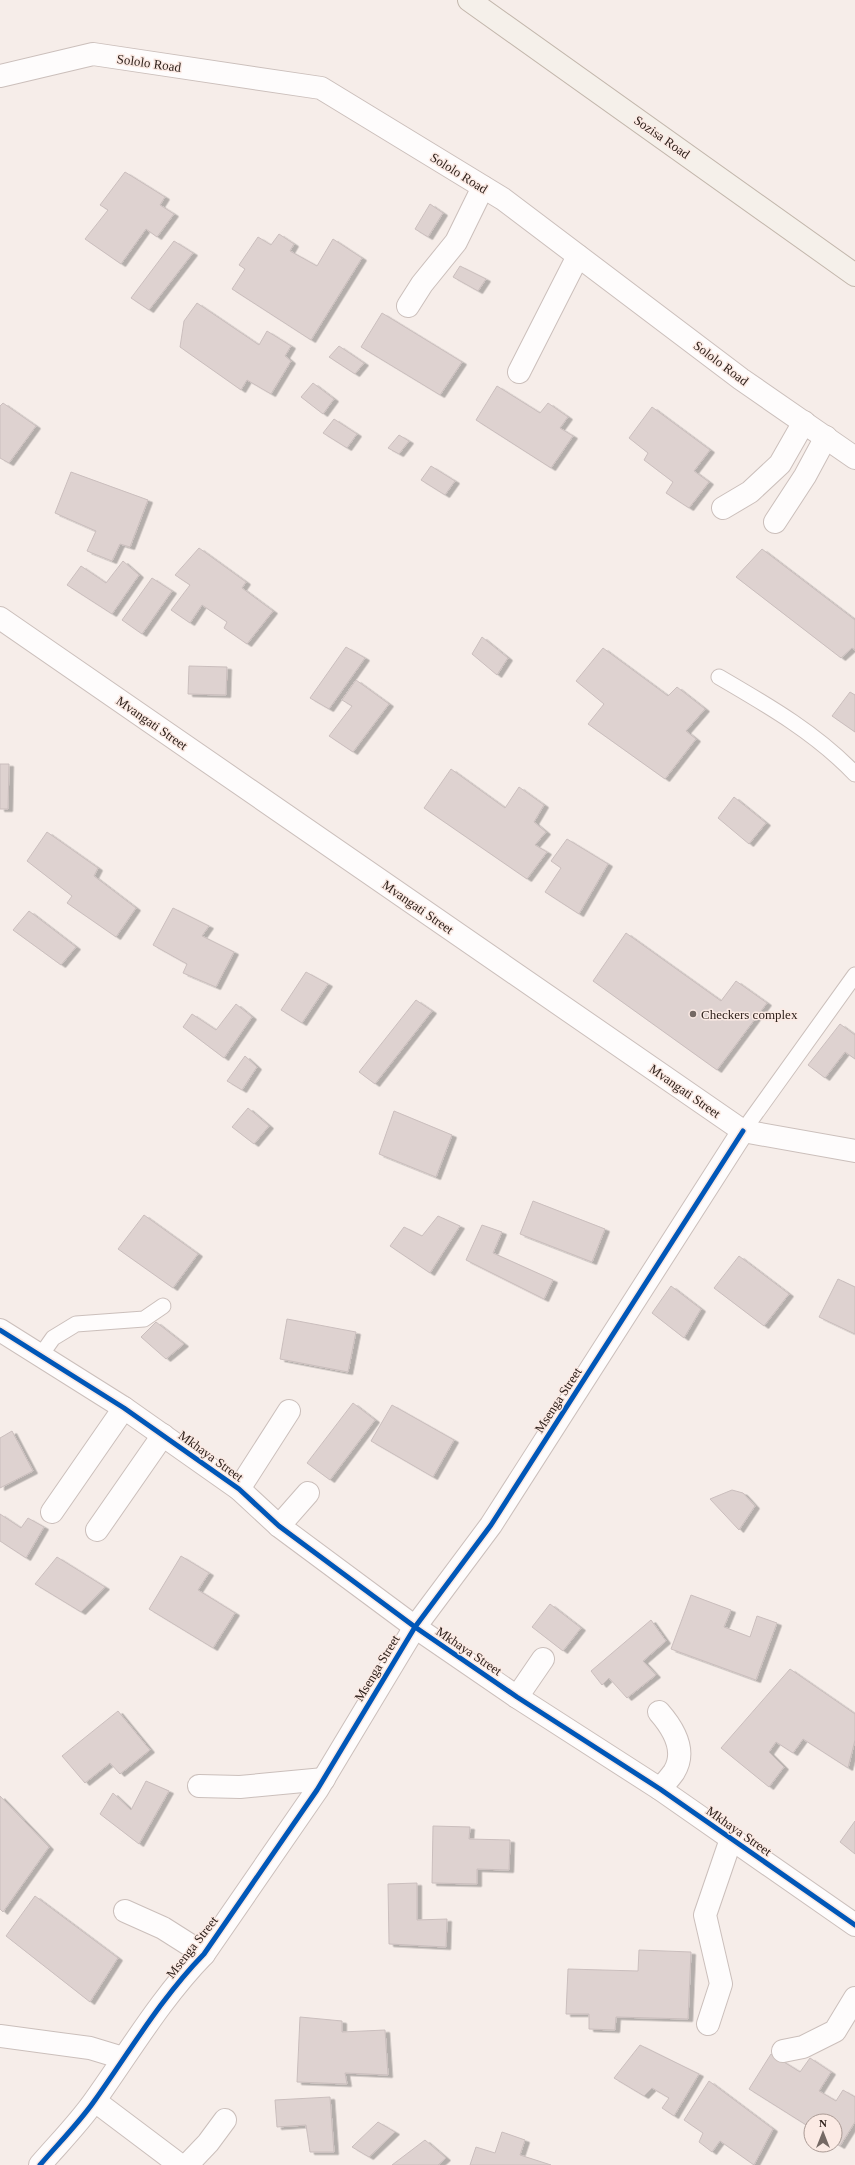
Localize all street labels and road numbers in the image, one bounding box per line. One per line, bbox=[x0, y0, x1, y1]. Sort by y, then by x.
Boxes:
street label: Sololo Road bbox=[116, 51, 183, 75]
street label: Sozisa Road bbox=[631, 112, 693, 162]
street label: Sololo Road bbox=[428, 150, 491, 197]
street label: Sololo Road bbox=[691, 338, 752, 389]
street label: Mvangati Street bbox=[114, 693, 191, 753]
street label: Mvangati Street bbox=[380, 877, 457, 937]
street label: Mvangati Street bbox=[647, 1061, 724, 1121]
street label: Msenga Street bbox=[531, 1364, 585, 1435]
street label: Mkhaya Street bbox=[176, 1428, 247, 1485]
street label: Mkhaya Street bbox=[433, 1623, 505, 1679]
street label: Msenga Street bbox=[351, 1632, 403, 1704]
street label: Mkhaya Street bbox=[704, 1803, 775, 1859]
street label: Msenga Street bbox=[163, 1913, 221, 1981]

